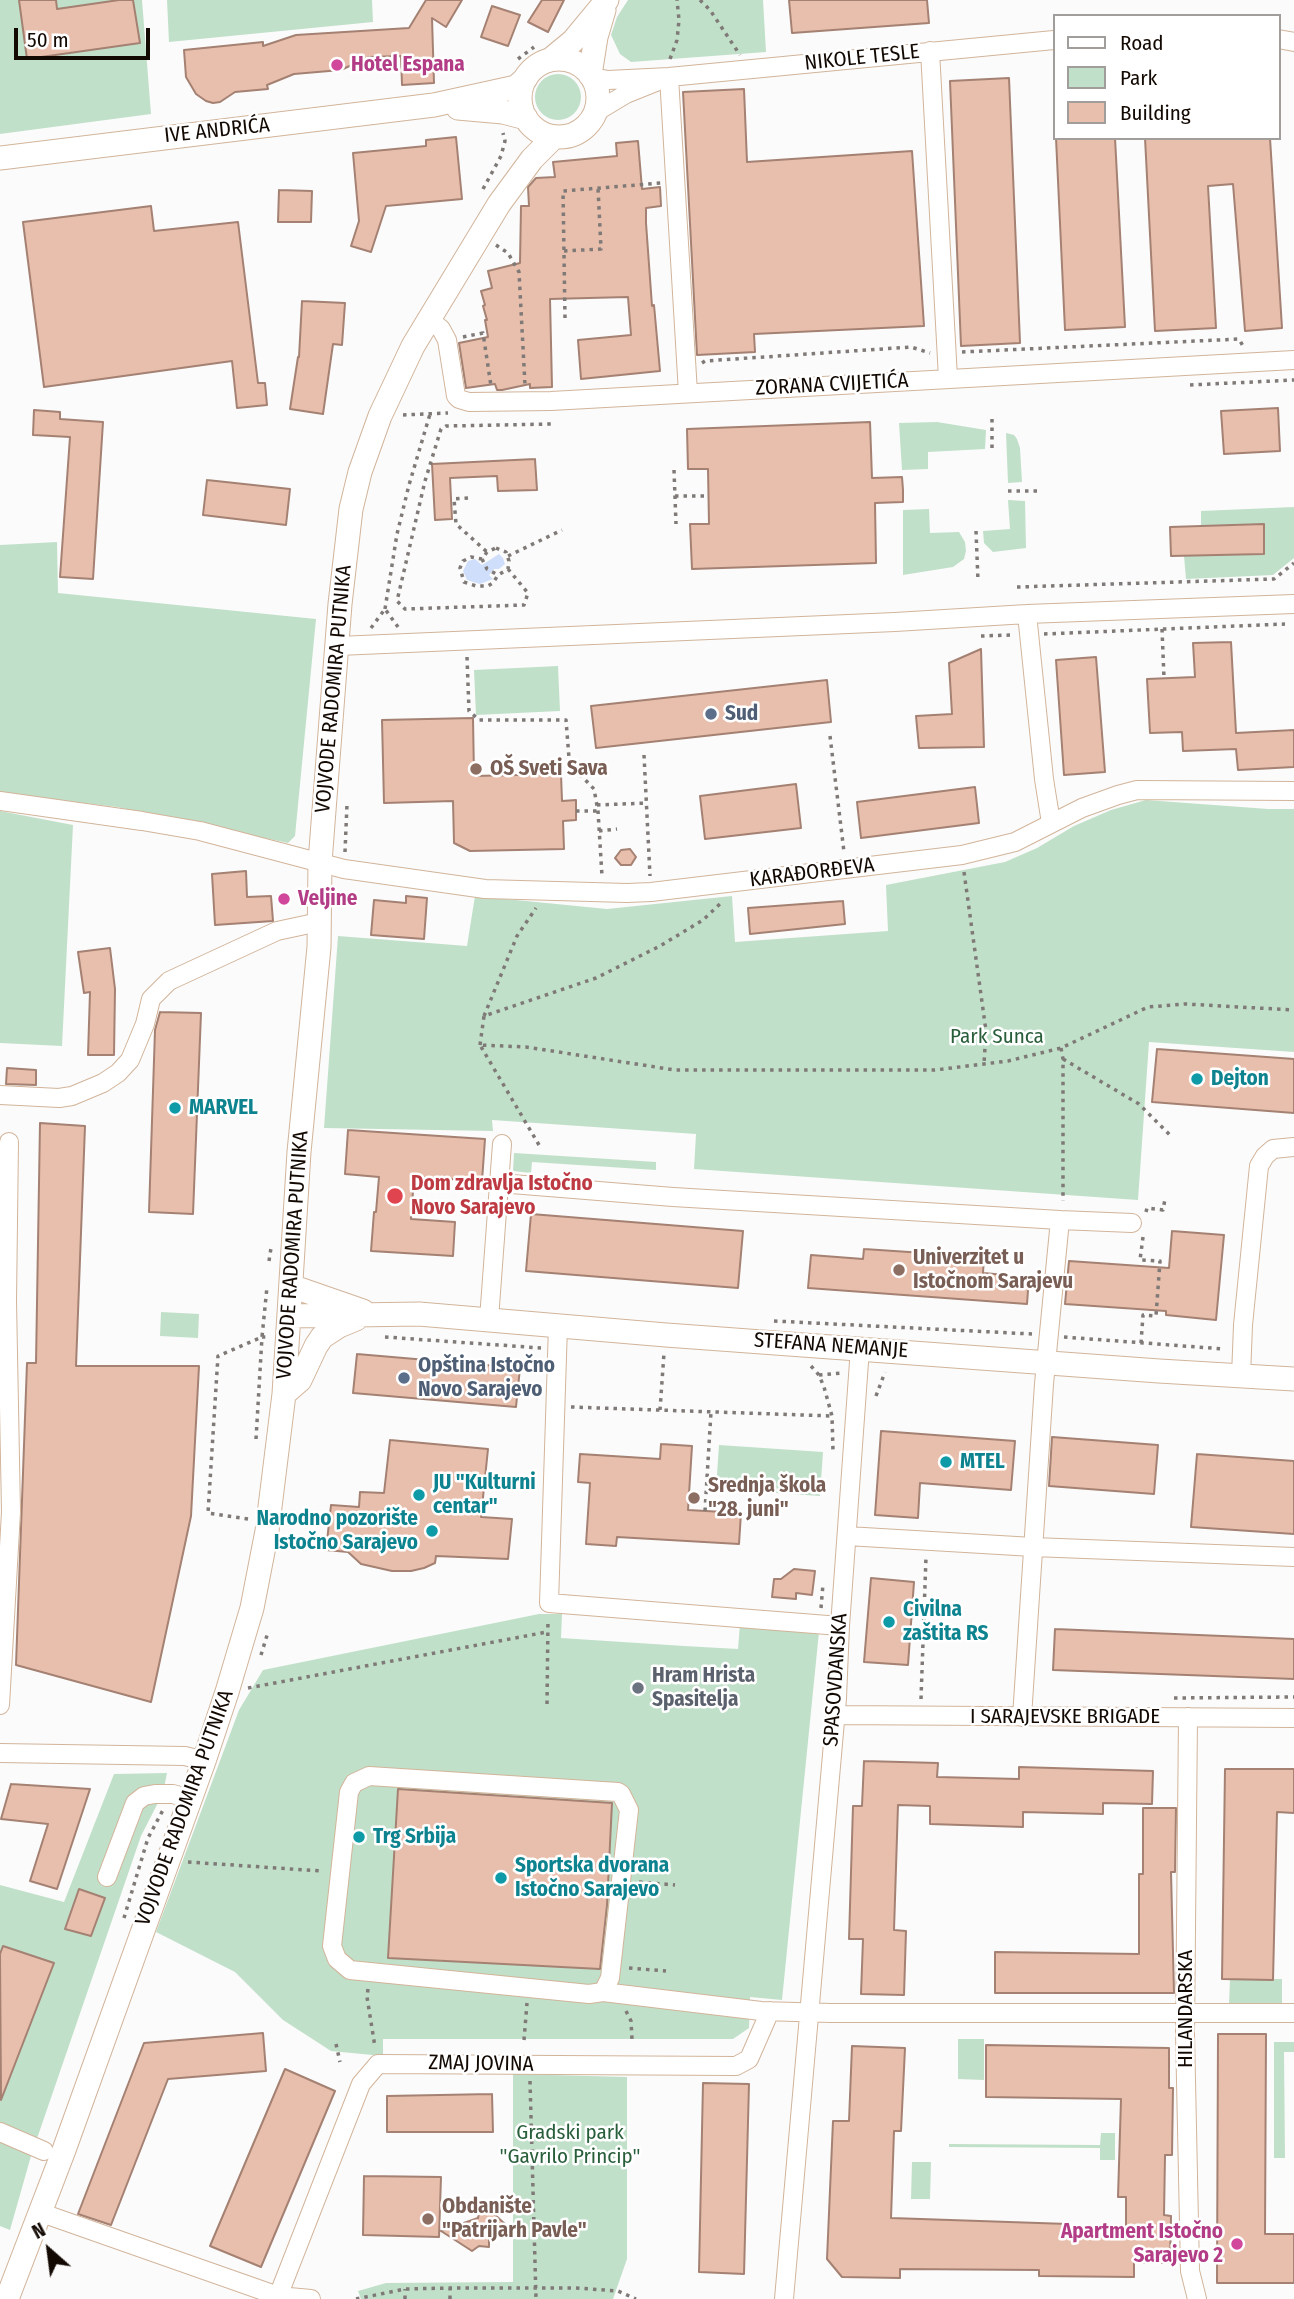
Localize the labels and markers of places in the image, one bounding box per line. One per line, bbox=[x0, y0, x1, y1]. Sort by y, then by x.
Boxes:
place label: Hotel Espana bbox=[351, 52, 465, 78]
marker: Hotel Espana bbox=[329, 57, 345, 73]
place label: Sud bbox=[725, 701, 758, 727]
marker: Sud bbox=[703, 706, 719, 722]
place label: OŠ Sveti Sava bbox=[490, 756, 608, 782]
marker: OŠ Sveti Sava bbox=[468, 761, 484, 777]
place label: Veljine bbox=[298, 886, 357, 912]
marker: Veljine bbox=[276, 891, 292, 907]
place label: Dejton bbox=[1211, 1066, 1269, 1092]
marker: Dejton bbox=[1189, 1071, 1205, 1087]
place label: MARVEL bbox=[189, 1095, 258, 1121]
marker: MARVEL bbox=[167, 1100, 183, 1116]
place label: Dom zdravlja Istočno Novo Sarajevo bbox=[411, 1171, 593, 1221]
marker: Dom zdravlja Istočno Novo Sarajevo bbox=[385, 1186, 405, 1206]
place label: Univerzitet u Istočnom Sarajevu bbox=[913, 1245, 1073, 1295]
marker: Univerzitet u Istočnom Sarajevu bbox=[891, 1262, 907, 1278]
place label: Opština Istočno Novo Sarajevo bbox=[418, 1353, 555, 1403]
marker: Opština Istočno Novo Sarajevo bbox=[396, 1370, 412, 1386]
place label: MTEL bbox=[960, 1449, 1005, 1475]
marker: MTEL bbox=[938, 1454, 954, 1470]
place label: JU "Kulturni centar" bbox=[433, 1470, 536, 1520]
place label: Srednja škola "28. juni" bbox=[708, 1473, 826, 1523]
marker: JU "Kulturni centar" bbox=[411, 1487, 427, 1503]
marker: Srednja škola "28. juni" bbox=[686, 1490, 702, 1506]
place label: Narodno pozorište Istočno Sarajevo bbox=[256, 1506, 418, 1556]
marker: Narodno pozorište Istočno Sarajevo bbox=[424, 1523, 440, 1539]
place label: Civilna zaštita RS bbox=[903, 1597, 988, 1647]
marker: Civilna zaštita RS bbox=[881, 1614, 897, 1630]
place label: Hram Hrista Spasitelja bbox=[652, 1663, 755, 1713]
marker: Hram Hrista Spasitelja bbox=[630, 1680, 646, 1696]
place label: Trg Srbija bbox=[373, 1824, 456, 1850]
marker: Trg Srbija bbox=[351, 1829, 367, 1845]
place label: Sportska dvorana Istočno Sarajevo bbox=[515, 1853, 669, 1903]
marker: Sportska dvorana Istočno Sarajevo bbox=[493, 1870, 509, 1886]
place label: Obdanište "Patrijarh Pavle" bbox=[442, 2194, 587, 2244]
marker: Obdanište "Patrijarh Pavle" bbox=[420, 2211, 436, 2227]
place label: Apartment Istočno Sarajevo 2 bbox=[1061, 2219, 1223, 2269]
marker: Apartment Istočno Sarajevo 2 bbox=[1229, 2236, 1245, 2252]

